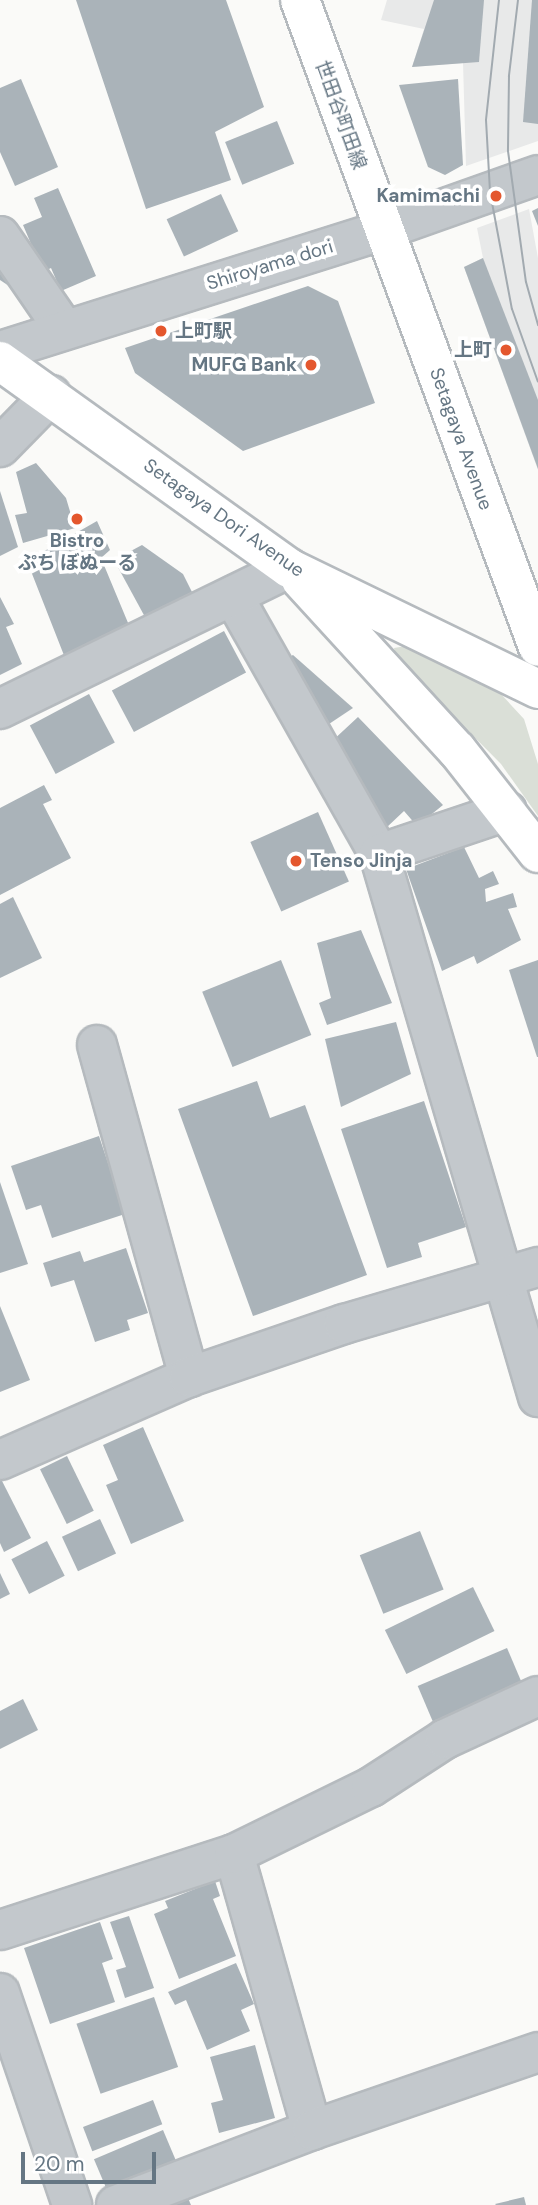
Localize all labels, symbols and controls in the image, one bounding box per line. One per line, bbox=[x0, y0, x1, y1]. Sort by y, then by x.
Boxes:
street label: 世田谷町田線 bbox=[311, 58, 371, 172]
place label: Kamimachi bbox=[377, 185, 480, 207]
marker: Kamimachi bbox=[486, 186, 506, 206]
street label: Shiroyama dori bbox=[204, 235, 336, 295]
place label: 上町駅 bbox=[175, 320, 232, 342]
marker: 上町駅 bbox=[153, 323, 169, 339]
place label: 上町 bbox=[454, 339, 492, 361]
marker: 上町 bbox=[498, 342, 514, 358]
place label: MUFG Bank bbox=[191, 354, 297, 376]
marker: MUFG Bank bbox=[303, 357, 319, 373]
street label: Setagaya Avenue bbox=[425, 365, 497, 513]
street label: Setagaya Dori Avenue bbox=[139, 454, 309, 582]
marker: Bistro ぷち ぼぬーる bbox=[69, 511, 85, 527]
place label: Bistro ぷち ぼぬーる bbox=[18, 530, 136, 574]
place label: Tenso Jinja bbox=[310, 850, 413, 872]
marker: Tenso Jinja bbox=[288, 853, 304, 869]
scale bar bbox=[24, 2138, 159, 2182]
text: 20 m bbox=[34, 2150, 85, 2178]

